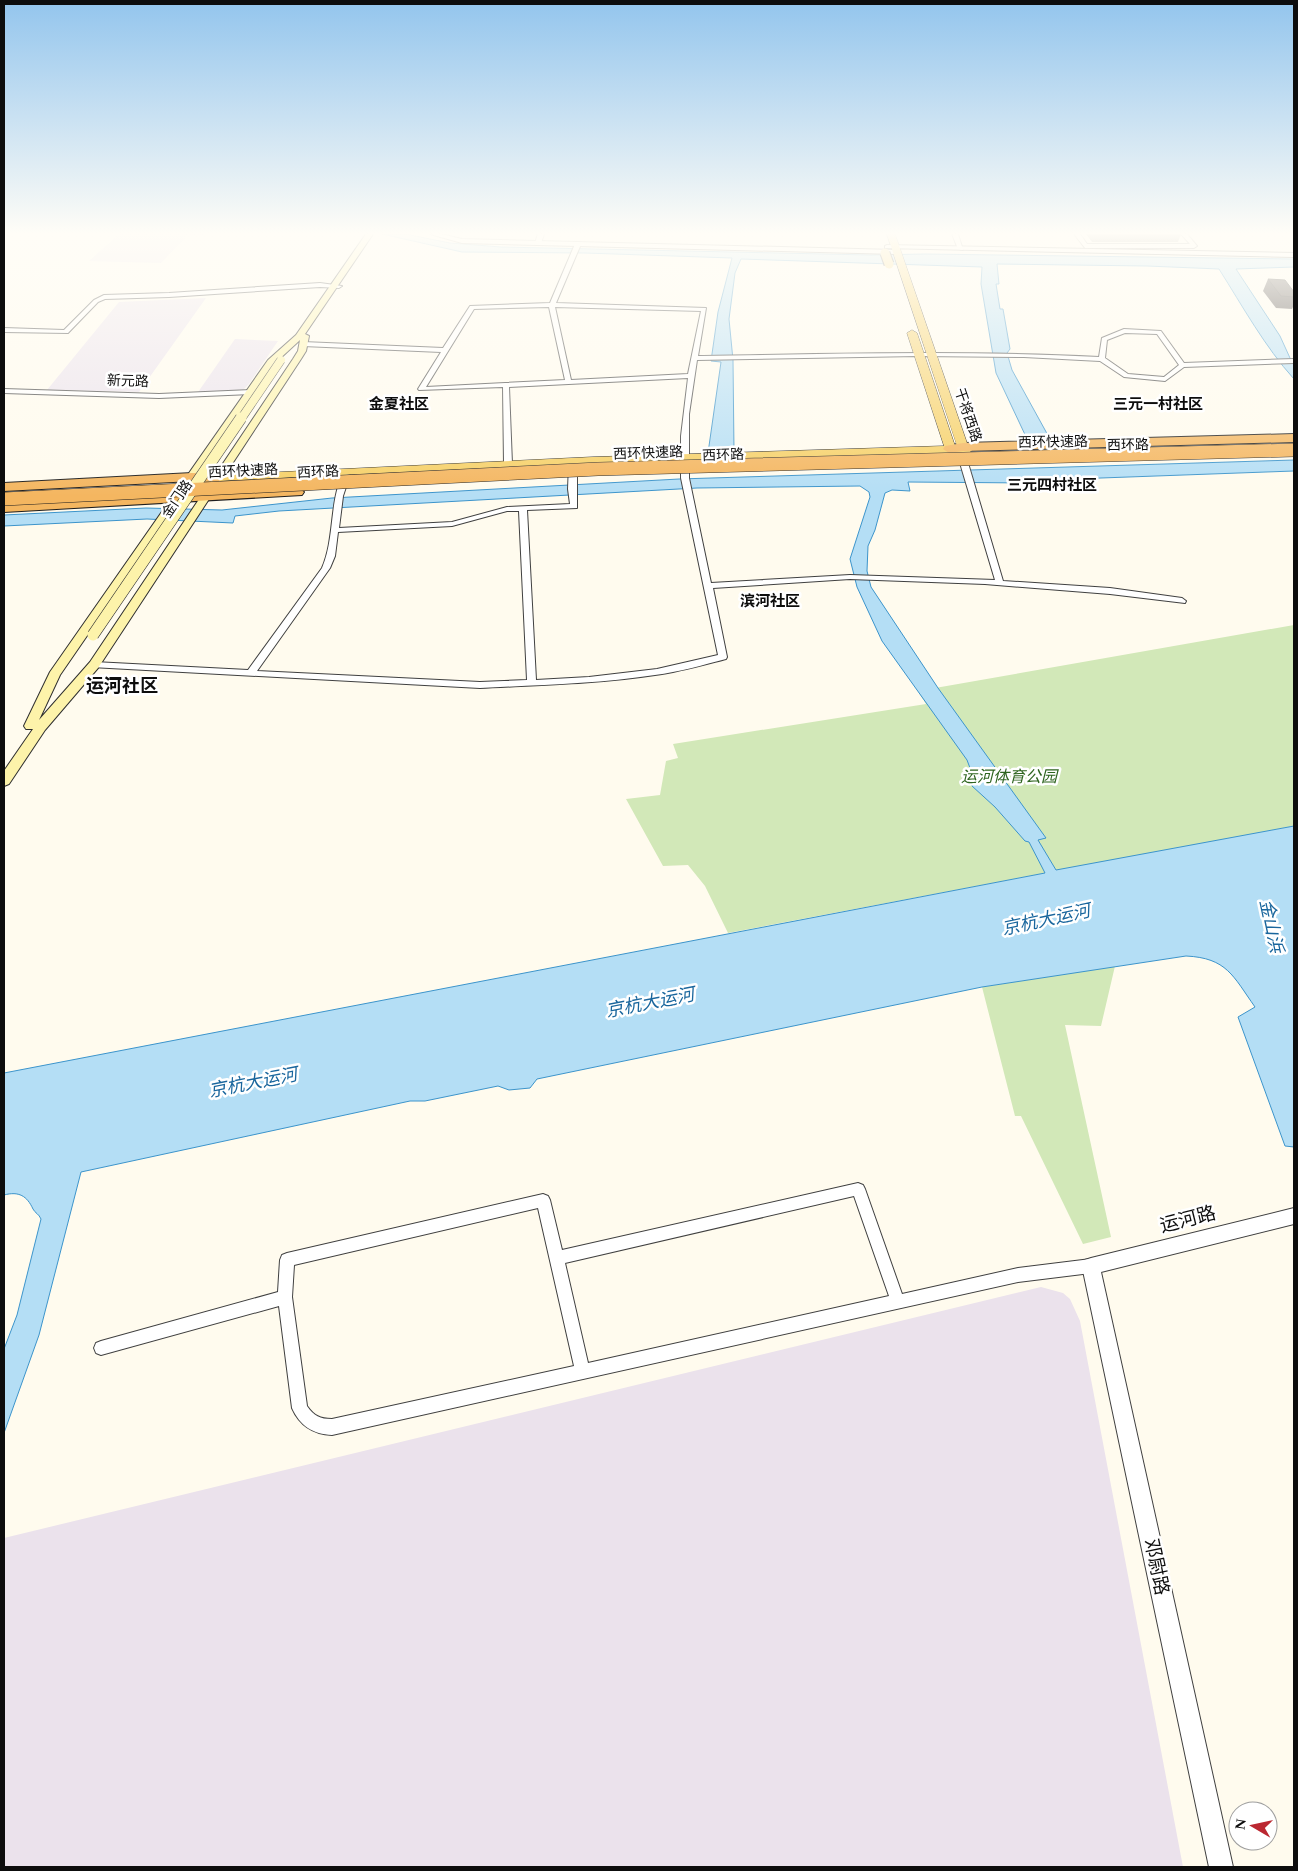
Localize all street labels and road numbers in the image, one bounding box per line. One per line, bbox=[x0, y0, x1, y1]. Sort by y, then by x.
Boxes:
street label: 新元路 bbox=[107, 370, 149, 392]
street label: 干将西路 bbox=[949, 385, 987, 445]
street label: 西环快速路 bbox=[1018, 431, 1088, 453]
street label: 西环路 bbox=[1107, 434, 1149, 456]
street label: 西环快速路 bbox=[613, 441, 683, 465]
street label: 西环路 bbox=[702, 444, 744, 466]
street label: 西环快速路 bbox=[207, 459, 279, 483]
street label: 西环路 bbox=[296, 460, 340, 484]
street label: 金门路 bbox=[157, 476, 197, 522]
street label: 运河路 bbox=[1157, 1199, 1219, 1241]
street label: 邓尉路 bbox=[1136, 1536, 1176, 1598]

